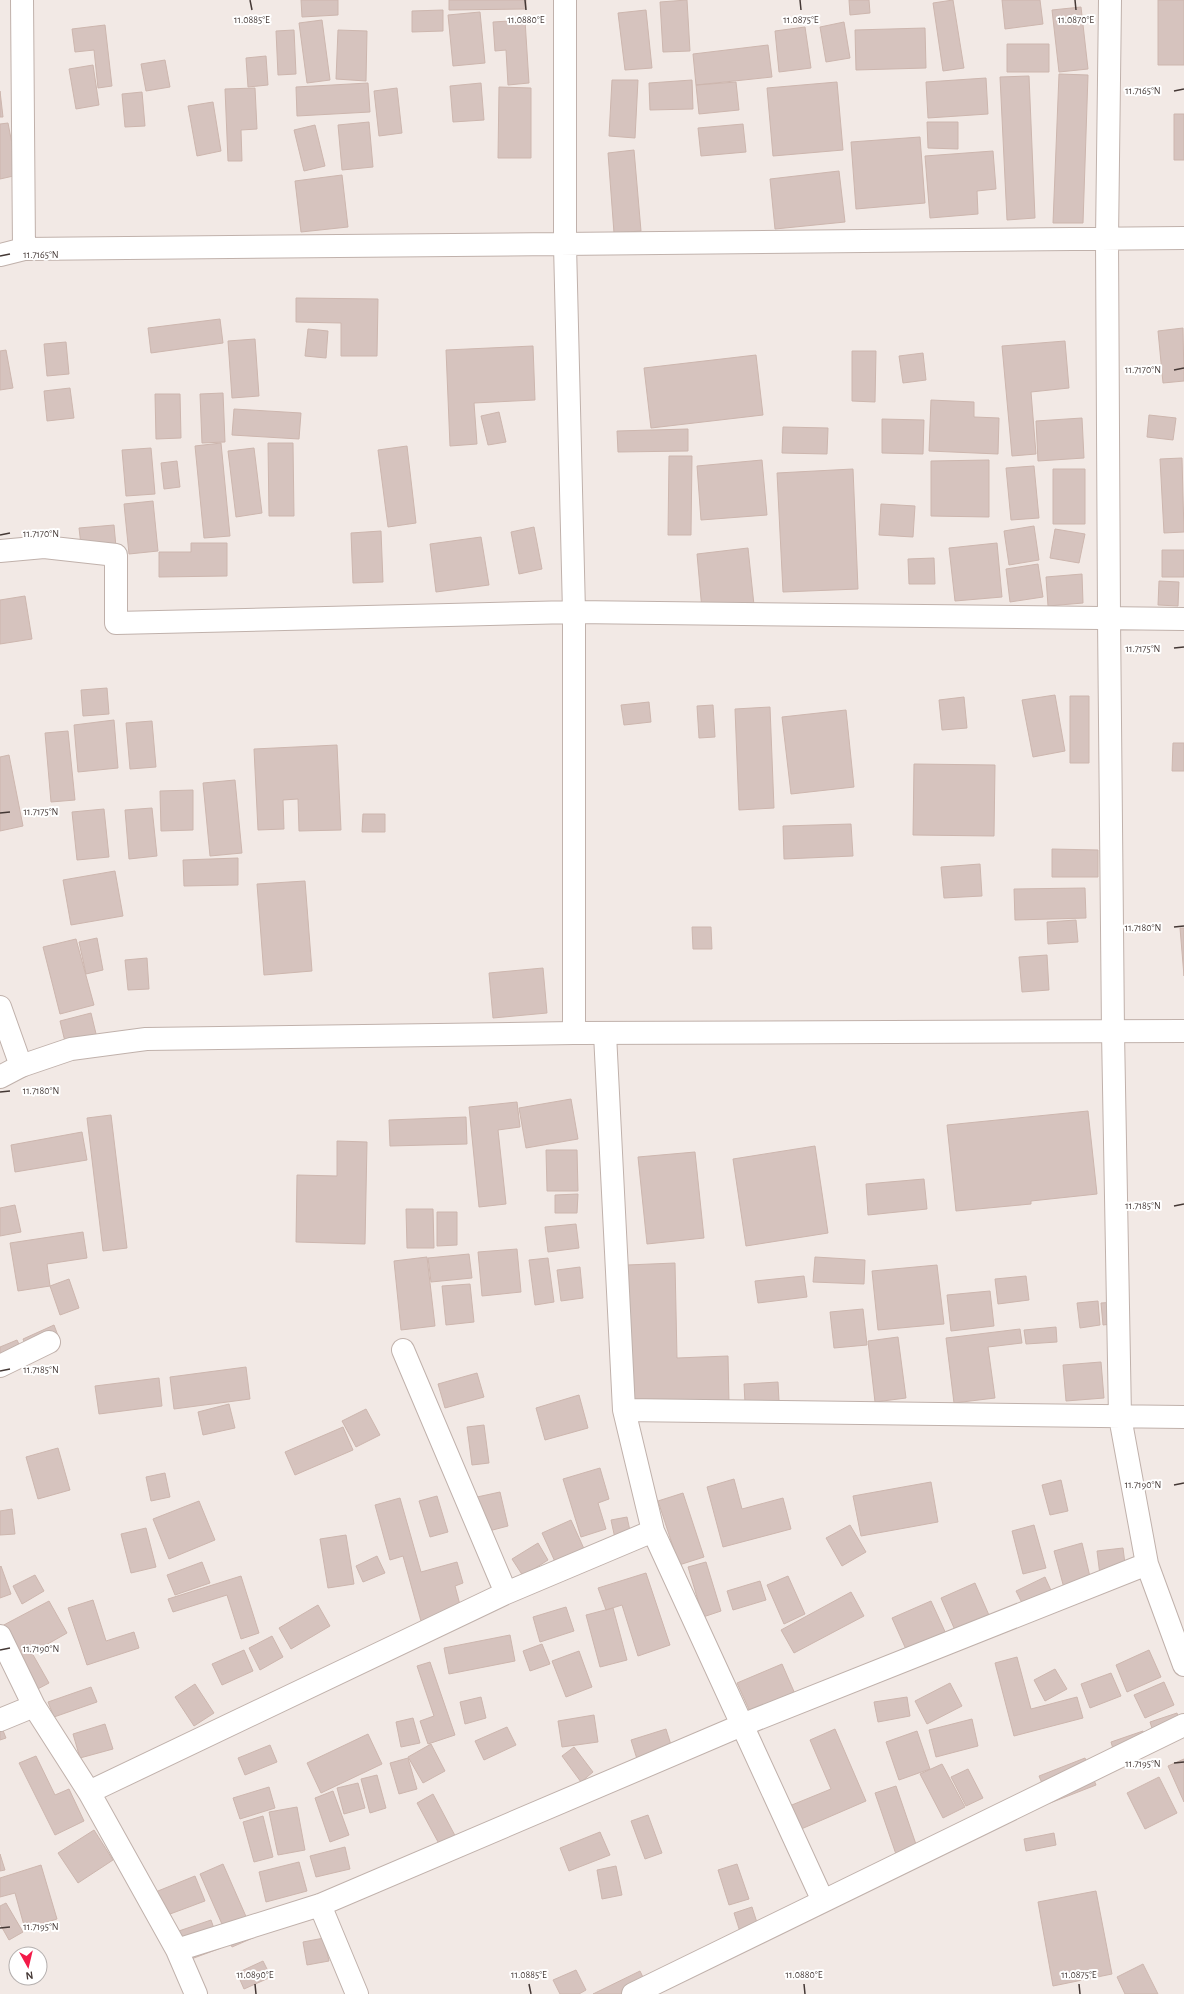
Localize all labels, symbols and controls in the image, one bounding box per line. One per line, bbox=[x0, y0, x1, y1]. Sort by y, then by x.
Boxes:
text: 11.0885°E bbox=[234, 15, 270, 25]
text: 11.0880°E bbox=[508, 15, 545, 25]
text: 11.0875°E bbox=[783, 15, 819, 25]
text: 11.0870°E bbox=[1058, 15, 1094, 25]
text: 11.7165°N bbox=[1125, 86, 1161, 96]
text: 11.7165°N bbox=[23, 250, 59, 260]
text: 11.7170°N bbox=[1125, 365, 1161, 375]
text: 11.7170°N bbox=[23, 529, 59, 539]
text: 11.7175°N bbox=[1126, 644, 1160, 654]
text: 11.7175°N bbox=[24, 807, 58, 817]
text: 11.7180°N bbox=[1125, 923, 1161, 933]
text: 11.7180°N bbox=[23, 1086, 59, 1096]
text: 11.7185°N bbox=[1125, 1201, 1161, 1211]
text: 11.7185°N bbox=[23, 1365, 59, 1375]
text: 11.7190°N bbox=[1125, 1480, 1161, 1490]
text: 11.7190°N bbox=[23, 1644, 59, 1654]
text: 11.7195°N bbox=[1125, 1759, 1161, 1769]
text: 11.7195°N bbox=[23, 1922, 59, 1932]
north arrow bbox=[8, 1946, 48, 1986]
text: N bbox=[25, 1969, 34, 1981]
text: 11.0890°E bbox=[237, 1970, 274, 1980]
text: 11.0885°E bbox=[511, 1970, 547, 1980]
text: 11.0880°E bbox=[786, 1970, 823, 1980]
text: 11.0875°E bbox=[1061, 1970, 1097, 1980]

